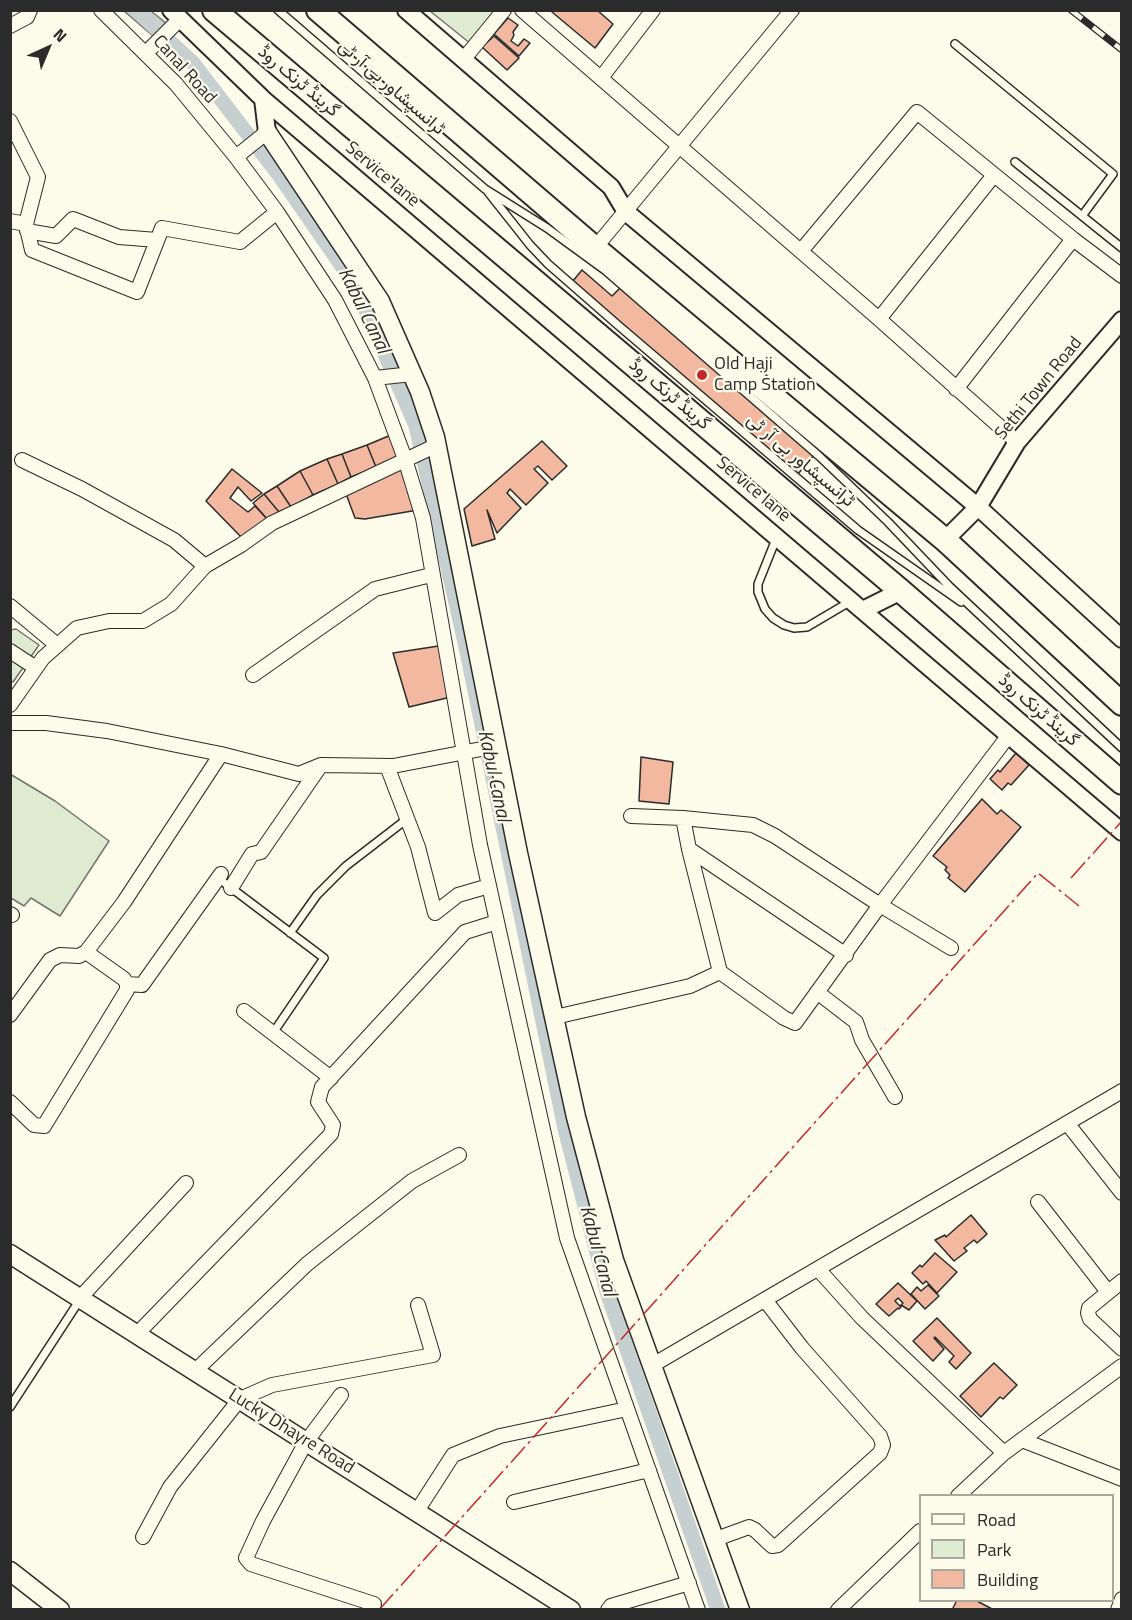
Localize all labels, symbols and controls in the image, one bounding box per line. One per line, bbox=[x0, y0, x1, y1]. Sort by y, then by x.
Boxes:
north arrow bbox=[18, 18, 78, 78]
text: N bbox=[48, 23, 73, 48]
street label: Canal Road bbox=[148, 31, 220, 109]
street label: ٹرانسپشاور بی آر ٹی bbox=[333, 36, 449, 140]
street label: گرینڈ ٹرنک روڈ bbox=[253, 42, 343, 122]
street label: Service lane bbox=[340, 138, 424, 212]
water label: Kabul Canal bbox=[332, 264, 394, 358]
street label: Sethi Town Road bbox=[991, 333, 1087, 445]
place label: Old Haji Camp Station bbox=[714, 354, 816, 397]
street label: گرینڈ ٹرنک روڈ bbox=[624, 355, 714, 435]
marker: Old Haji Camp Station bbox=[695, 368, 709, 382]
street label: ٹرانسپشاور بی آر ٹی bbox=[742, 410, 858, 512]
street label: Service lane bbox=[711, 453, 795, 527]
street label: گرینڈ ٹرنک روڈ bbox=[993, 670, 1083, 752]
water label: Kabul Canal bbox=[472, 728, 514, 824]
water label: Kabul Canal bbox=[573, 1203, 621, 1299]
street label: Lucky Dhayre Road bbox=[224, 1385, 358, 1479]
legend bbox=[919, 1494, 1114, 1602]
text: Road bbox=[977, 1506, 1016, 1533]
text: Park bbox=[977, 1536, 1011, 1563]
text: Building bbox=[977, 1566, 1038, 1593]

